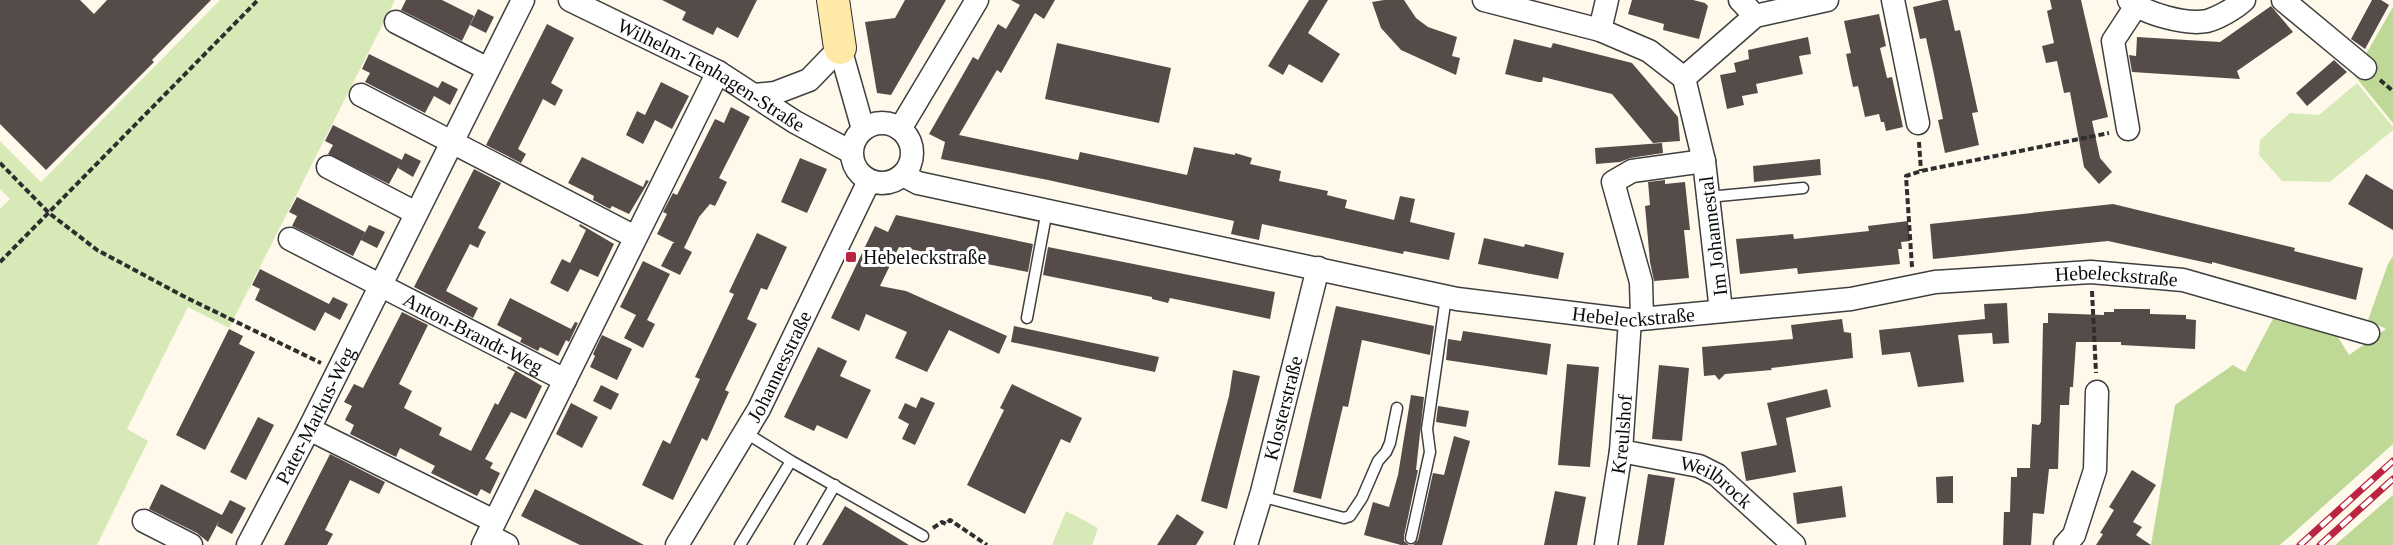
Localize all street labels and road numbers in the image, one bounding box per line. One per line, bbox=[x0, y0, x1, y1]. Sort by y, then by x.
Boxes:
street label: Wilhelm-Tenhagen-Straße bbox=[614, 14, 808, 136]
street label: Im Johannestal bbox=[1695, 174, 1731, 297]
street label: Hebeleckstraße bbox=[2054, 261, 2179, 291]
street label: Anton-Brandt-Weg bbox=[400, 288, 547, 379]
street label: Hebeleckstraße bbox=[1571, 302, 1696, 331]
street label: Johannesstraße bbox=[743, 307, 816, 426]
street label: Pater-Markus-Weg bbox=[271, 343, 360, 488]
street label: Klosterstraße bbox=[1259, 353, 1307, 462]
street label: Kreulshof bbox=[1606, 393, 1636, 476]
street label: Weilbrock bbox=[1678, 452, 1757, 513]

